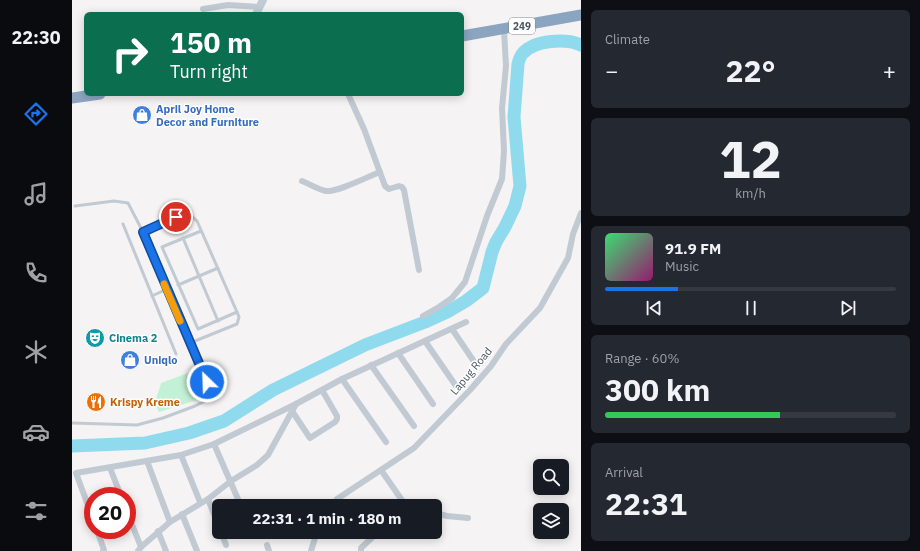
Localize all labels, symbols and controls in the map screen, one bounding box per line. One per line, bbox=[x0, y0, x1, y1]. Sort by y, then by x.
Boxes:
road number: 249 bbox=[509, 18, 535, 34]
text: 150 m bbox=[170, 24, 252, 61]
text: 22:30 bbox=[11, 26, 61, 49]
icon: right bbox=[104, 28, 156, 80]
text: Climate bbox=[605, 31, 650, 48]
text: 22° bbox=[725, 51, 776, 90]
text: − bbox=[605, 56, 618, 85]
text: + bbox=[883, 56, 896, 85]
text: Turn right bbox=[170, 60, 248, 83]
icon: directions bbox=[22, 100, 50, 128]
place label: April Joy Home Decor and Furniture bbox=[156, 102, 259, 129]
shop icon: April Joy Home Decor and Furniture bbox=[131, 104, 153, 126]
text: 12 bbox=[719, 125, 782, 192]
icon: music bbox=[22, 180, 50, 208]
text: km/h bbox=[735, 185, 766, 202]
pin bbox=[159, 200, 193, 234]
icon: arrive bbox=[165, 206, 187, 228]
text: 91.9 FM bbox=[665, 239, 721, 258]
text: Music bbox=[665, 258, 699, 275]
icon: phone bbox=[22, 259, 50, 287]
icon: previous bbox=[643, 297, 665, 319]
icon: pause bbox=[740, 297, 762, 319]
icon: next bbox=[837, 297, 859, 319]
theatre icon: Cinema 2 bbox=[84, 327, 106, 349]
place label: Cinema 2 bbox=[109, 331, 158, 345]
icon: climate bbox=[22, 338, 50, 366]
street label: Lapug Road bbox=[447, 344, 495, 398]
shop icon: Uniqlo bbox=[119, 349, 141, 371]
text: Range · 60% bbox=[605, 350, 679, 367]
place label: Uniqlo bbox=[144, 353, 178, 367]
position arrow bbox=[186, 361, 228, 403]
text: 300 km bbox=[605, 370, 710, 409]
restaurant icon: Krispy Kreme bbox=[85, 391, 107, 413]
place label: Krispy Kreme bbox=[110, 395, 180, 409]
icon: car bbox=[22, 418, 50, 446]
map controls bbox=[533, 459, 569, 539]
button: search bbox=[533, 459, 569, 495]
text: Arrival bbox=[605, 464, 643, 481]
text: 22:31 bbox=[605, 484, 687, 523]
speed limit sign: 20 bbox=[84, 487, 136, 539]
icon: filters bbox=[22, 497, 50, 525]
button: layers bbox=[533, 503, 569, 539]
text: 22:31 · 1 min · 180 m bbox=[253, 509, 401, 528]

